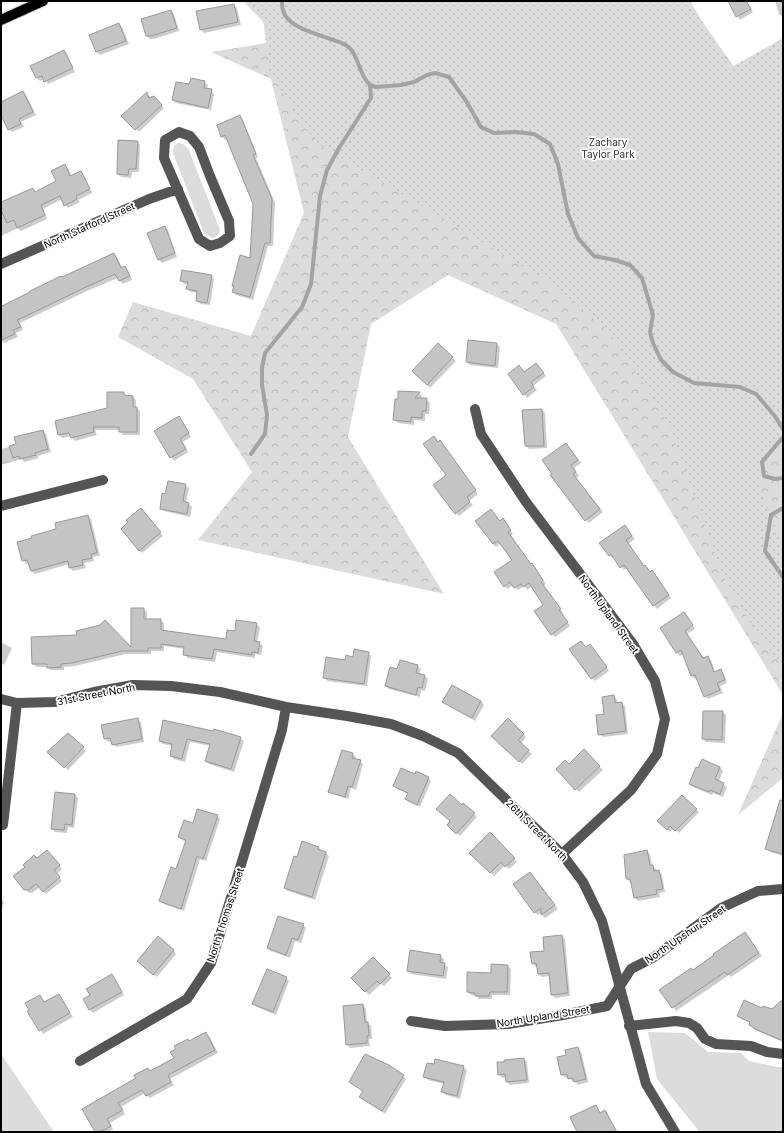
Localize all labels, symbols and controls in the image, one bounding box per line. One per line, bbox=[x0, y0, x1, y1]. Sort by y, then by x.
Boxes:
park label: Zachary Taylor Park bbox=[581, 136, 635, 160]
street label: North Stafford Street bbox=[42, 199, 137, 250]
street label: North Upland Street bbox=[576, 572, 642, 656]
street label: 31st Street North bbox=[56, 681, 136, 707]
street label: 26th Street North bbox=[504, 797, 570, 863]
street label: North Thomas Street bbox=[204, 866, 246, 964]
street label: North Upshur Street bbox=[642, 902, 728, 966]
street label: North Upland Street bbox=[496, 1003, 591, 1029]

